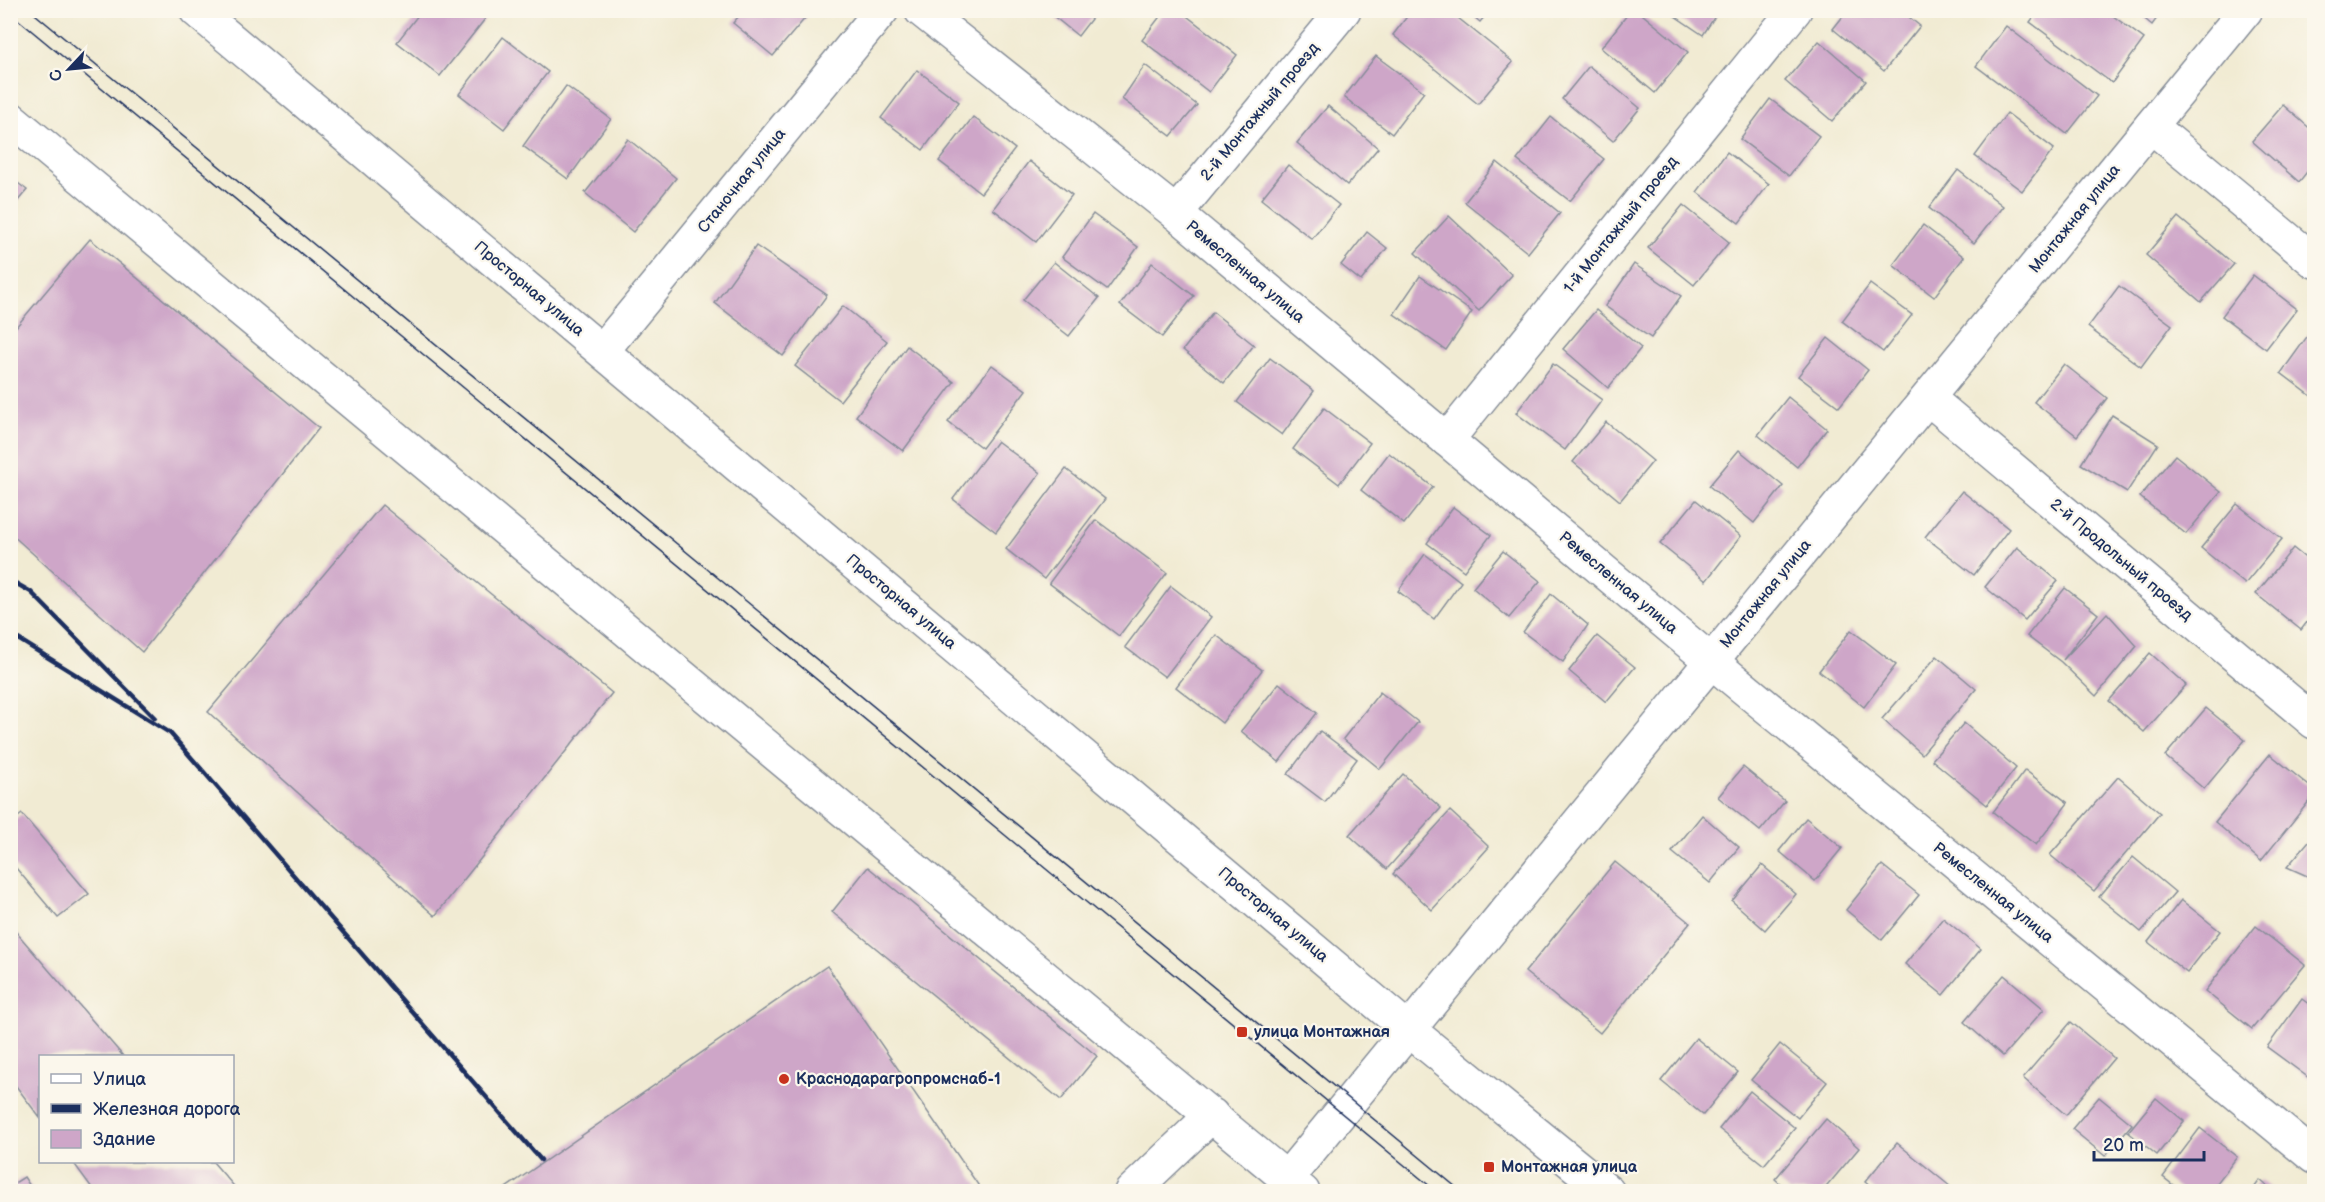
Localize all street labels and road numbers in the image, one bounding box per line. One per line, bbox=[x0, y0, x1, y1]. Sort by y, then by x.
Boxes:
street label: 2-й Монтажный проезд bbox=[1197, 39, 1323, 185]
street label: Станочная улица bbox=[694, 124, 790, 237]
street label: 1-й Монтажный проезд bbox=[1560, 152, 1682, 297]
street label: Монтажная улица bbox=[2025, 160, 2125, 277]
street label: Ремесленная улица bbox=[1182, 217, 1309, 328]
street label: Просторная улица bbox=[470, 237, 588, 341]
street label: 2-й Продольный проезд bbox=[2046, 495, 2196, 625]
street label: Ремесленная улица bbox=[1555, 528, 1682, 639]
street label: Монтажная улица bbox=[1716, 535, 1816, 652]
street label: Просторная улица bbox=[842, 550, 960, 654]
street label: Ремесленная улица bbox=[1929, 839, 2057, 948]
street label: Просторная улица bbox=[1214, 863, 1332, 967]

